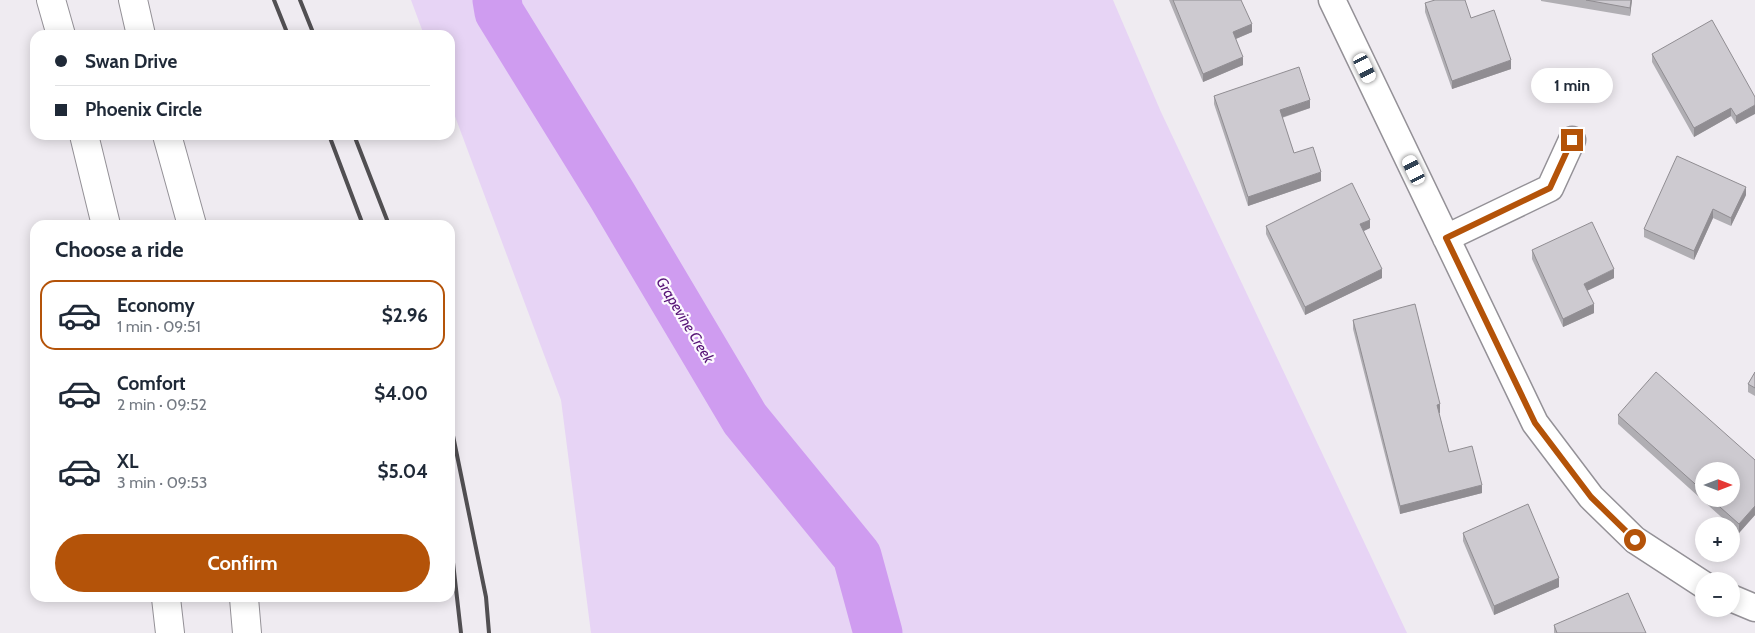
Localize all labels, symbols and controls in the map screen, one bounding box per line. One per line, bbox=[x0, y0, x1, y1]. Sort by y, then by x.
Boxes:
text: Swan Drive bbox=[85, 50, 177, 73]
car bbox=[1351, 51, 1378, 85]
callout: 1 min bbox=[1531, 68, 1613, 102]
text: 1 min bbox=[1554, 76, 1590, 95]
text: Phoenix Circle bbox=[85, 98, 202, 121]
route end bbox=[1561, 129, 1583, 151]
car bbox=[1400, 153, 1427, 187]
text: Choose a ride bbox=[55, 236, 184, 263]
water label: Grapevine Creek bbox=[652, 274, 718, 367]
icon: car bbox=[57, 293, 102, 338]
text: Economy bbox=[117, 294, 195, 317]
text: $2.96 bbox=[382, 304, 428, 327]
text: 1 min · 09:51 bbox=[117, 317, 201, 336]
icon: car bbox=[57, 371, 102, 416]
text: Comfort bbox=[117, 372, 186, 395]
text: $4.00 bbox=[374, 382, 428, 405]
text: 2 min · 09:52 bbox=[117, 395, 207, 414]
icon: car bbox=[57, 449, 102, 494]
text: XL bbox=[117, 450, 138, 473]
text: $5.04 bbox=[378, 460, 428, 483]
north arrow bbox=[1695, 462, 1740, 508]
map controls bbox=[1695, 462, 1740, 617]
text: 3 min · 09:53 bbox=[117, 473, 208, 492]
button: + bbox=[1695, 517, 1740, 562]
route start bbox=[1624, 529, 1646, 551]
button: Confirm bbox=[55, 534, 430, 592]
button: − bbox=[1695, 572, 1740, 617]

